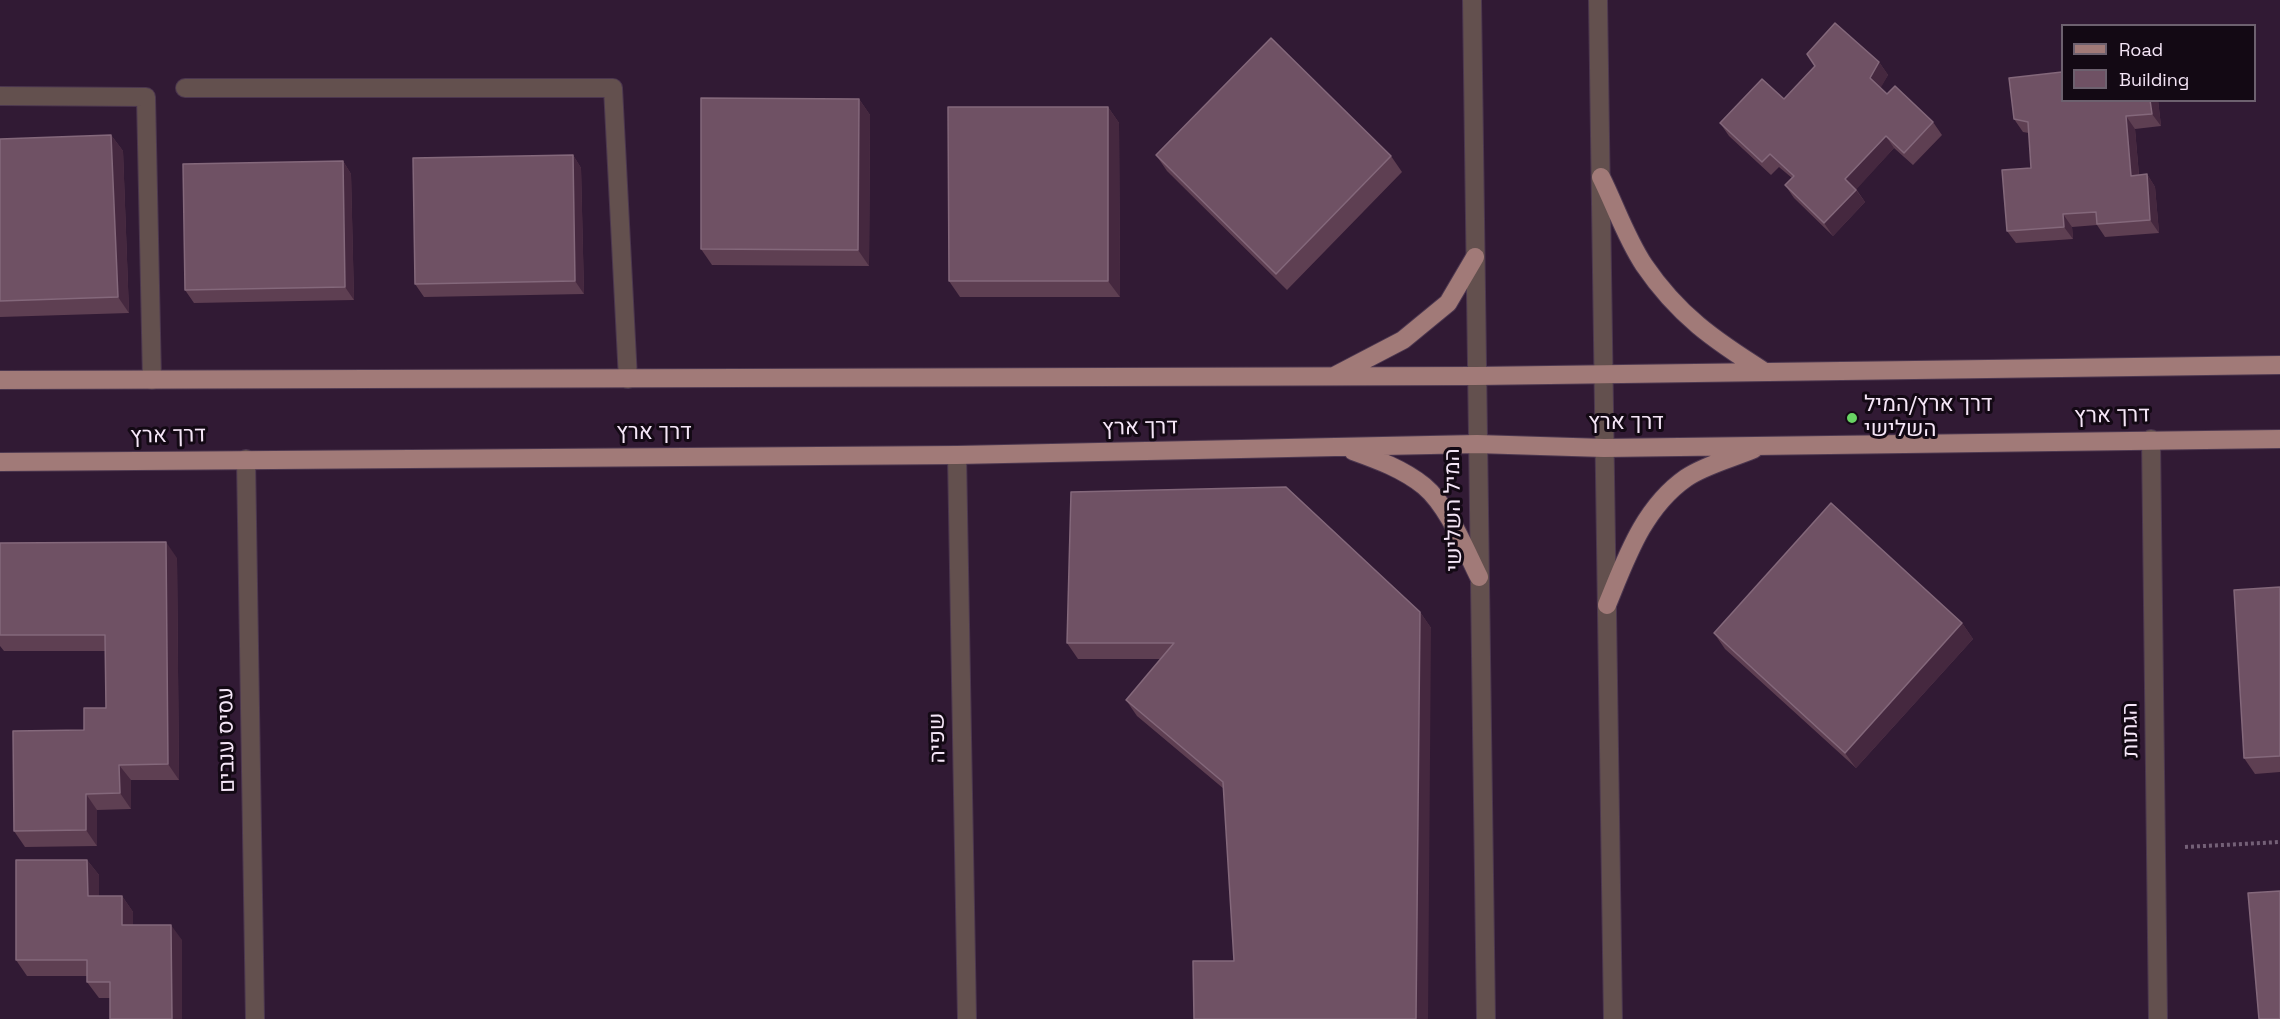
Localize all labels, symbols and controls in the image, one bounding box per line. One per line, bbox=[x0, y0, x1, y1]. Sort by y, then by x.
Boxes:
legend bbox=[2061, 24, 2256, 102]
text: Road bbox=[2119, 38, 2163, 61]
text: Building bbox=[2119, 68, 2189, 91]
place label: דרך ארץ/המיל השלישי bbox=[1864, 392, 1992, 444]
street label: דרך ארץ bbox=[2074, 402, 2150, 430]
street label: דרך ארץ bbox=[1588, 410, 1664, 436]
marker: דרך ארץ/המיל השלישי bbox=[1845, 411, 1859, 425]
street label: דרך ארץ bbox=[1102, 414, 1178, 442]
street label: דרך ארץ bbox=[616, 420, 692, 446]
street label: דרך ארץ bbox=[130, 422, 206, 450]
street label: המיל השלישי bbox=[1440, 448, 1468, 572]
street label: עסיס ענבים bbox=[213, 687, 241, 793]
street label: הגתות bbox=[2117, 702, 2145, 758]
street label: שפיה bbox=[924, 712, 952, 764]

